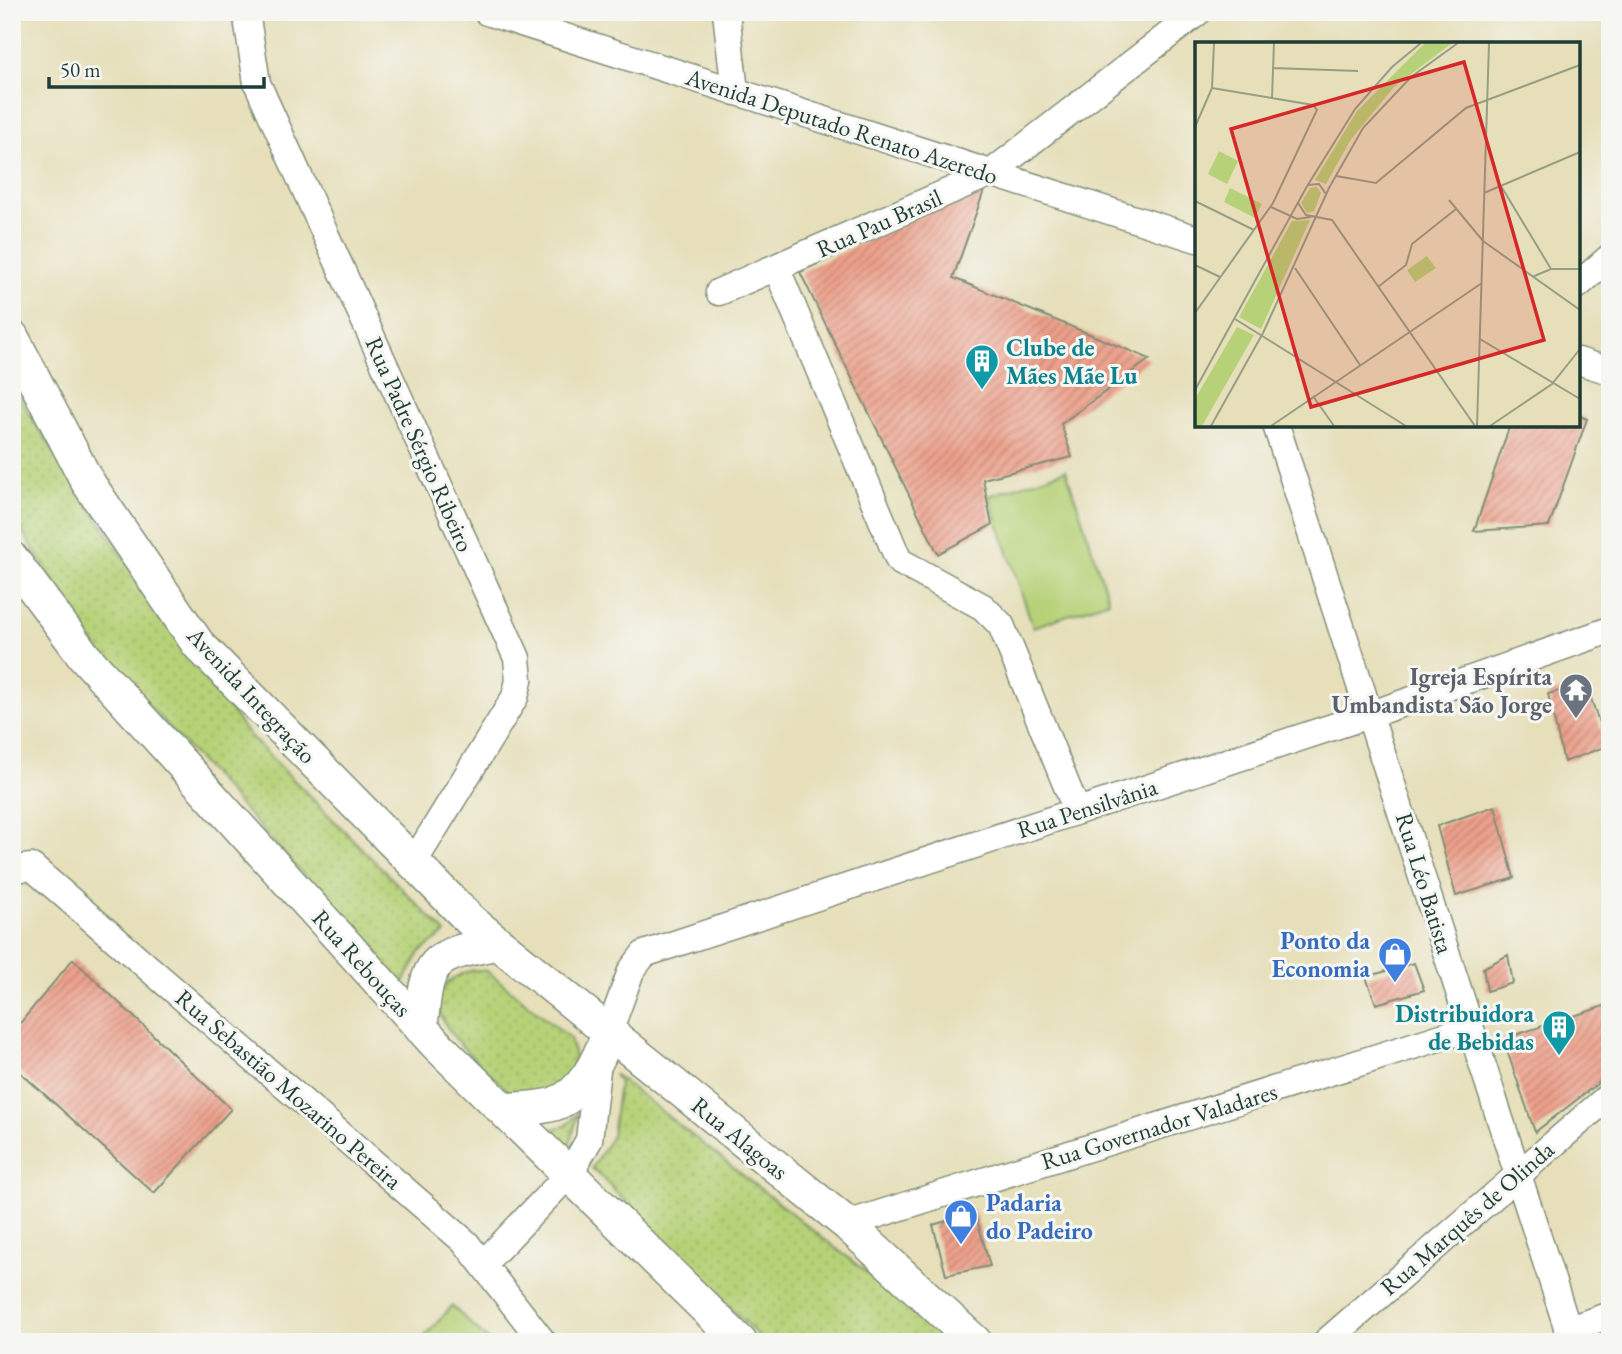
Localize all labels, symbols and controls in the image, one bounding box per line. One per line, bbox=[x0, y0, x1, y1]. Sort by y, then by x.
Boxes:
inset map bbox=[1195, 42, 1580, 427]
scale bar bbox=[49, 46, 264, 90]
text: 50 m bbox=[60, 56, 101, 83]
street label: Avenida Deputado Renato Azeredo bbox=[681, 61, 1002, 191]
street label: Rua Pau Brasil bbox=[811, 181, 947, 264]
street label: Rua Padre Sérgio Ribeiro bbox=[359, 332, 481, 556]
place label: Clube de Mães Mãe Lu bbox=[1006, 332, 1138, 391]
building icon: Clube de Mães Mãe Lu bbox=[963, 342, 1001, 391]
street label: Avenida Integração bbox=[180, 619, 323, 770]
place label: Igreja Espírita Umbandista São Jorge bbox=[1332, 661, 1552, 721]
temple icon: Igreja Espírita Umbandista São Jorge bbox=[1557, 671, 1595, 720]
street label: Rua Pensilvânia bbox=[1013, 771, 1161, 845]
street label: Rua Léo Batista bbox=[1389, 809, 1461, 958]
street label: Rua Rebouças bbox=[306, 903, 418, 1023]
place label: Ponto da Economia bbox=[1272, 925, 1370, 984]
shop icon: Ponto da Economia bbox=[1376, 935, 1414, 984]
street label: Rua Sebastião Mozarino Pereira bbox=[169, 982, 409, 1196]
place label: Distribuidora de Bebidas bbox=[1395, 998, 1534, 1057]
building icon: Distribuidora de Bebidas bbox=[1540, 1008, 1578, 1057]
street label: Rua Governador Valadares bbox=[1037, 1075, 1281, 1177]
street label: Rua Alagoas bbox=[685, 1090, 795, 1186]
street label: Rua Marquês de Olinda bbox=[1374, 1134, 1561, 1302]
place label: Padaria do Padeiro bbox=[986, 1187, 1093, 1246]
shop icon: Padaria do Padeiro bbox=[942, 1197, 980, 1246]

